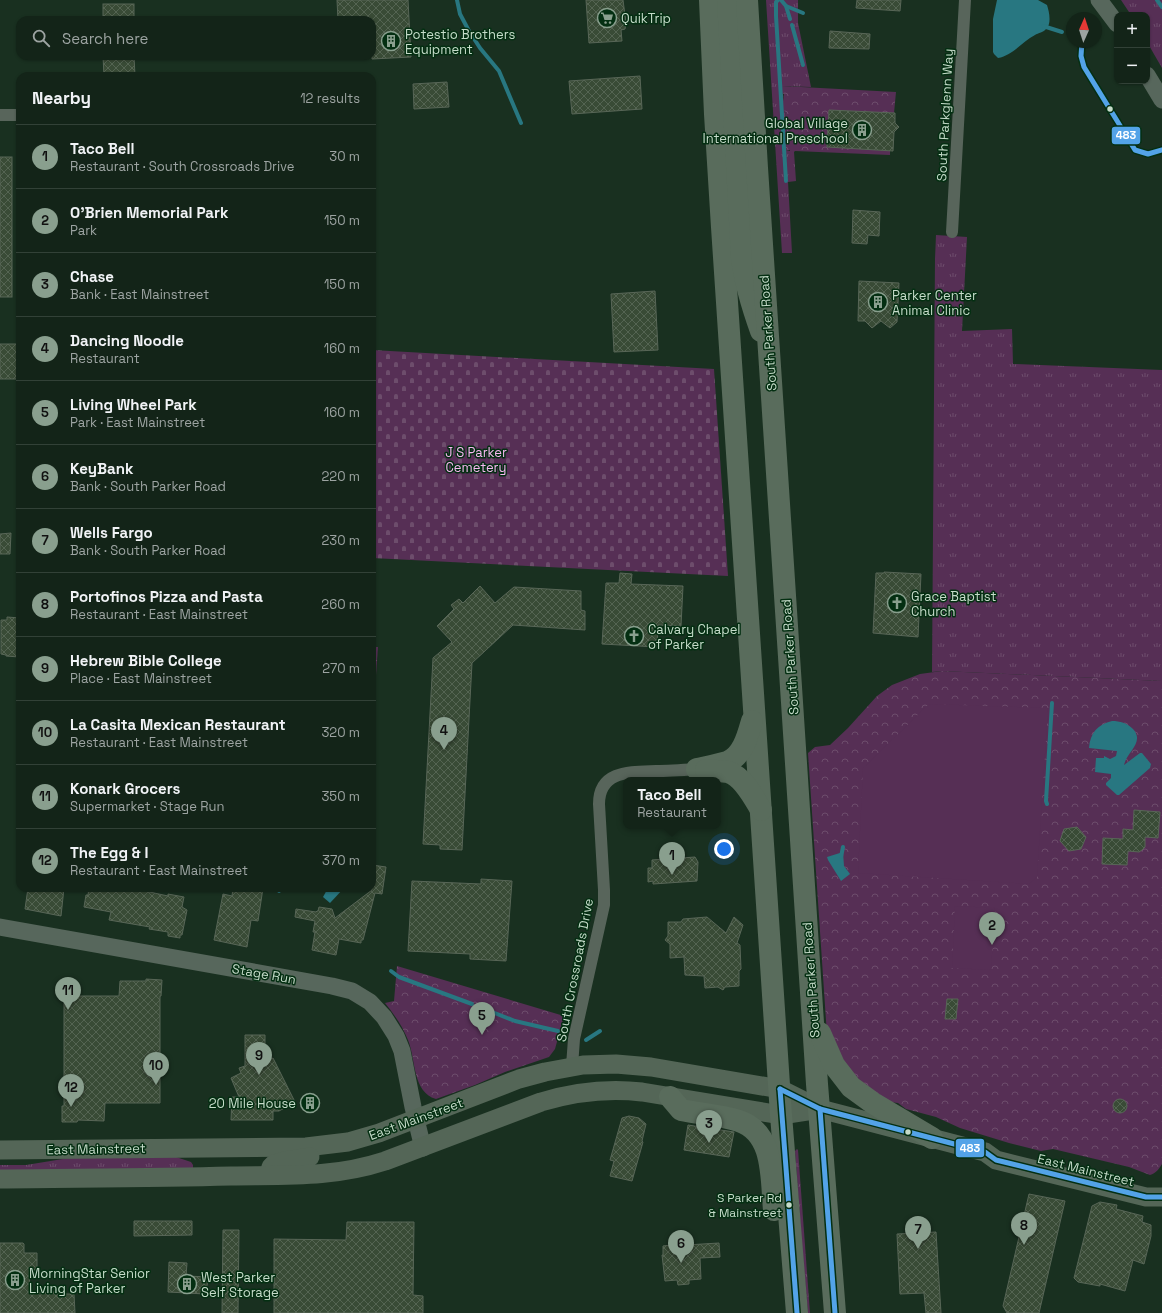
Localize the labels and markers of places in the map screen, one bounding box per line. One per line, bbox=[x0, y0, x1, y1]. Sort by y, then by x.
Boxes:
supermarket icon: QuikTrip bbox=[596, 7, 618, 29]
place label: QuikTrip bbox=[621, 10, 671, 27]
place label: Potestio Brothers Equipment bbox=[405, 26, 516, 58]
building icon: Potestio Brothers Equipment bbox=[380, 30, 402, 52]
unlabelled marker bbox=[1105, 104, 1115, 114]
place label: Global Village International Preschool bbox=[702, 115, 848, 147]
building icon: Global Village International Preschool bbox=[851, 119, 873, 141]
place label: Parker Center Animal Clinic bbox=[892, 287, 977, 319]
building icon: Parker Center Animal Clinic bbox=[867, 291, 889, 313]
place label: Grace Baptist Church bbox=[911, 588, 996, 620]
church icon: Grace Baptist Church bbox=[886, 592, 908, 614]
place label: Calvary Chapel of Parker bbox=[648, 621, 741, 653]
church icon: Calvary Chapel of Parker bbox=[623, 625, 645, 647]
pin: 4 bbox=[431, 717, 457, 750]
pin: 1 bbox=[659, 842, 685, 875]
pin: 2 bbox=[979, 912, 1005, 945]
pin: 11 bbox=[55, 977, 81, 1010]
pin: 5 bbox=[469, 1002, 495, 1035]
pin: 9 bbox=[246, 1042, 272, 1075]
pin: 10 bbox=[143, 1052, 169, 1085]
pin: 12 bbox=[58, 1074, 84, 1107]
building icon: 20 Mile House bbox=[299, 1092, 321, 1114]
place label: 20 Mile House bbox=[209, 1095, 296, 1112]
pin: 3 bbox=[696, 1110, 722, 1143]
unlabelled marker bbox=[903, 1127, 913, 1137]
place label: S Parker Rd & Mainstreet bbox=[709, 1190, 782, 1221]
marker: S Parker Rd & Mainstreet bbox=[784, 1200, 794, 1210]
pin: 8 bbox=[1011, 1212, 1037, 1245]
pin: 7 bbox=[905, 1216, 931, 1249]
pin: 6 bbox=[668, 1230, 694, 1263]
place label: MorningStar Senior Living of Parker bbox=[29, 1265, 150, 1297]
building icon: MorningStar Senior Living of Parker bbox=[4, 1269, 26, 1291]
place label: West Parker Self Storage bbox=[201, 1269, 279, 1301]
building icon: West Parker Self Storage bbox=[176, 1273, 198, 1295]

